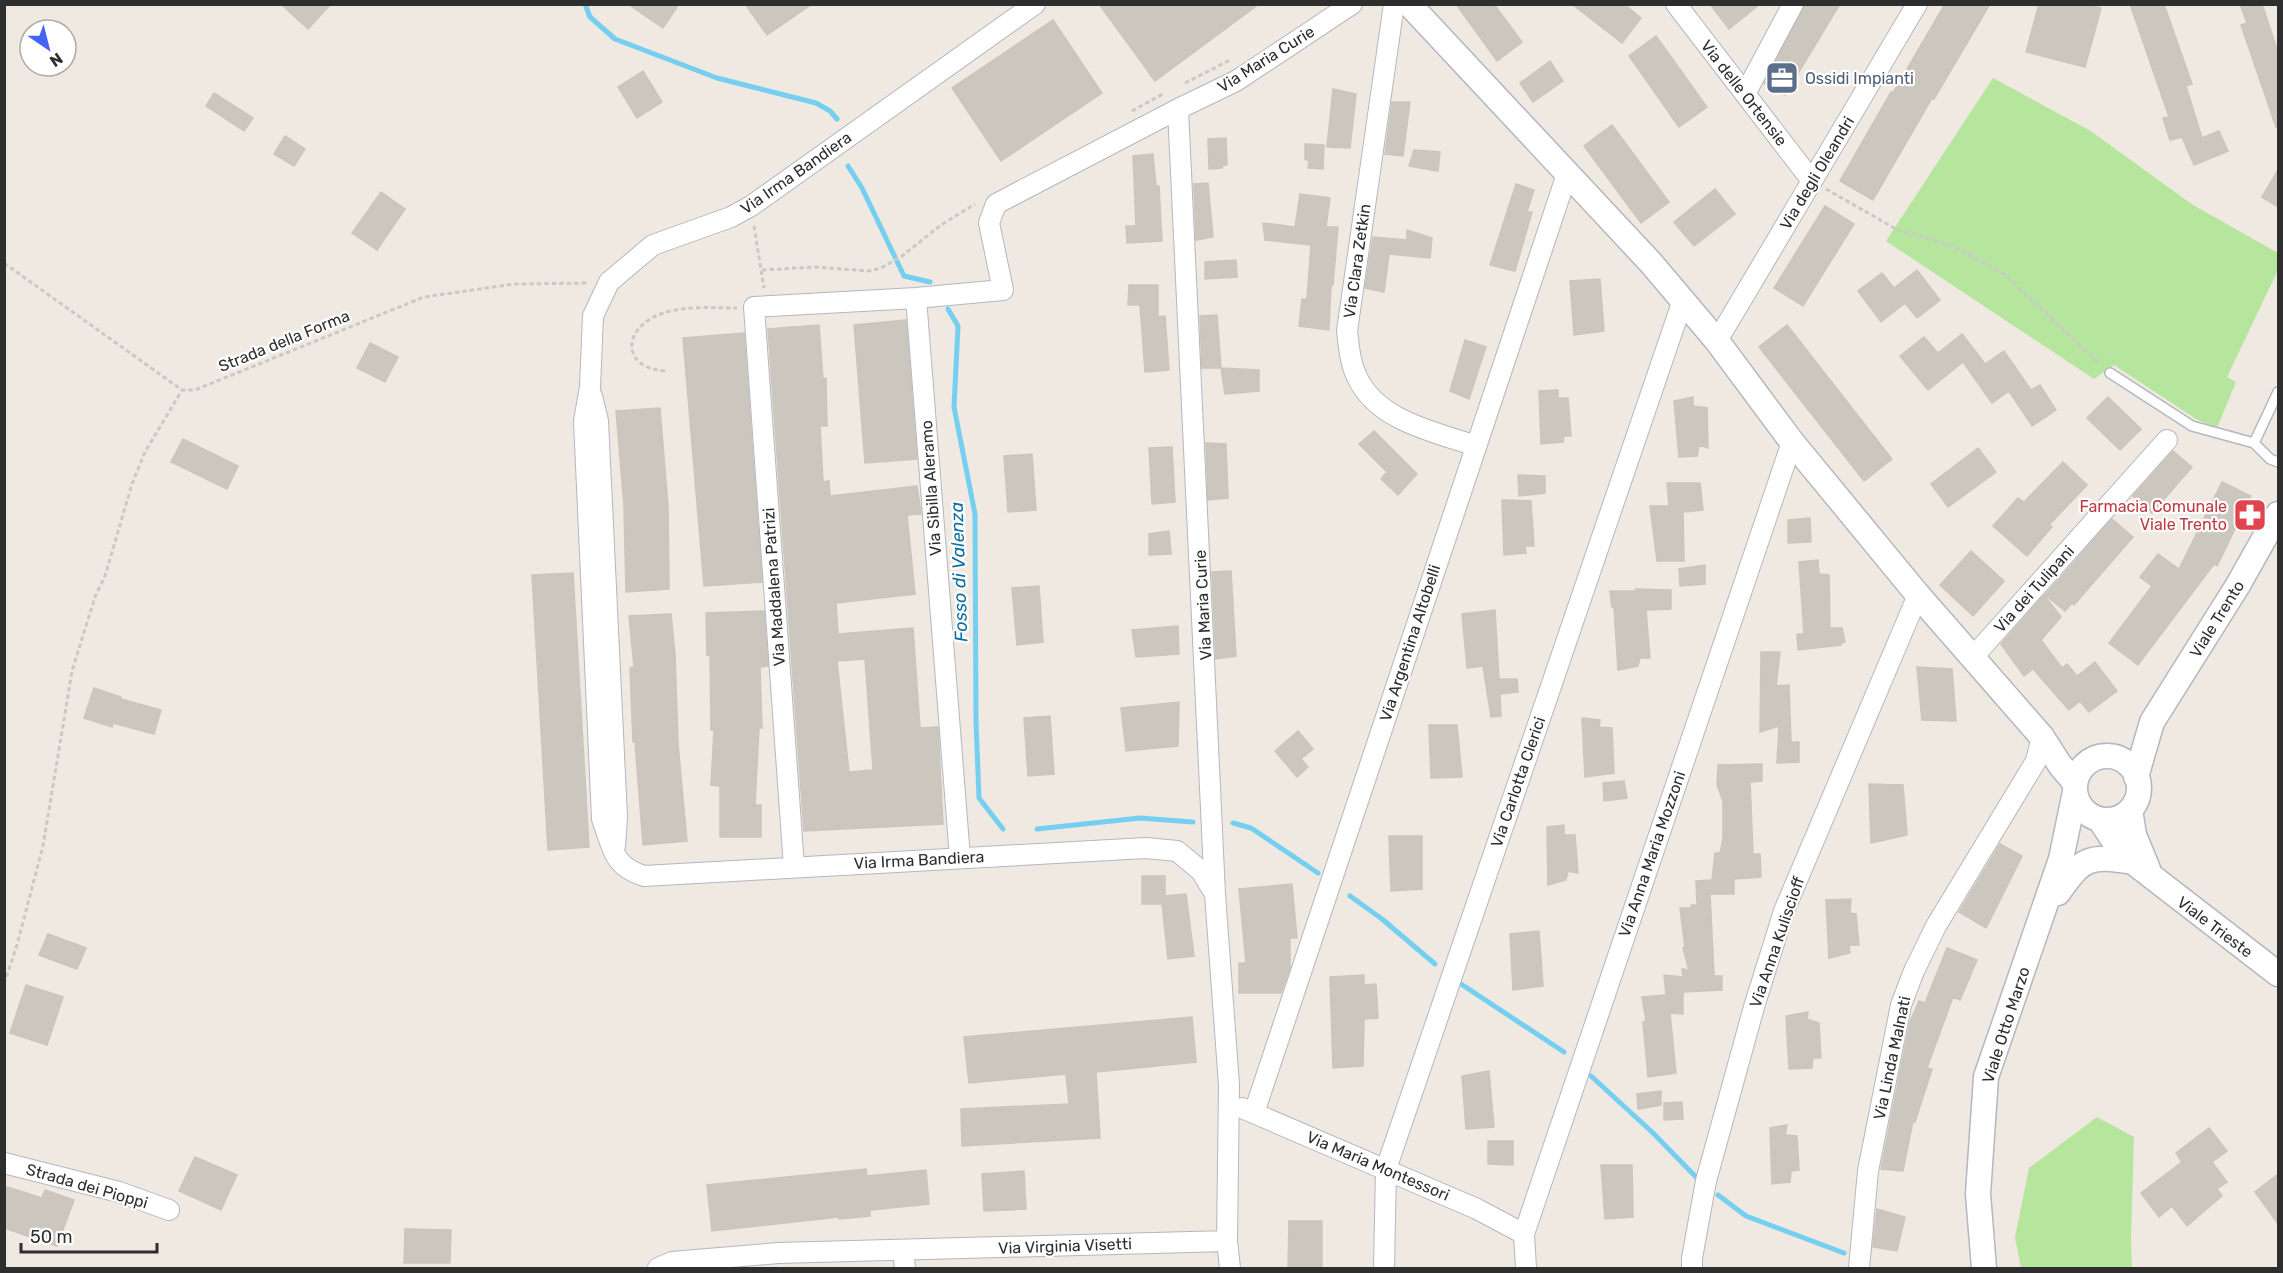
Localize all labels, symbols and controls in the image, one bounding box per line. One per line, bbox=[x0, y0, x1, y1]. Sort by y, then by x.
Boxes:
north arrow bbox=[18, 18, 78, 78]
street label: Via Maria Curie bbox=[1214, 22, 1318, 96]
street label: Via delle Ortensie bbox=[1697, 36, 1791, 150]
text: N bbox=[46, 49, 66, 71]
office icon: Ossidi Impianti bbox=[1764, 60, 1800, 96]
place label: Ossidi Impianti bbox=[1805, 69, 1914, 88]
street label: Via degli Oleandri bbox=[1776, 113, 1858, 233]
street label: Via Irma Bandiera bbox=[737, 128, 855, 218]
street label: Via Clara Zetkin bbox=[1340, 202, 1374, 320]
street label: Strada della Forma bbox=[216, 306, 352, 376]
street label: Via Sibilla Aleramo bbox=[917, 419, 945, 557]
place label: Farmacia Comunale Viale Trento bbox=[2080, 497, 2227, 534]
pharmacy icon: Farmacia Comunale Viale Trento bbox=[2232, 497, 2268, 533]
water label: Fosso di Valenza bbox=[946, 501, 972, 642]
street label: Via Maddalena Patrizi bbox=[759, 507, 789, 667]
street label: Via dei Tulipani bbox=[1990, 542, 2078, 636]
street label: Via Maria Curie bbox=[1191, 549, 1215, 661]
street label: Via Argentina Altobelli bbox=[1376, 562, 1444, 724]
street label: Viale Trento bbox=[2186, 577, 2248, 661]
street label: Via Carlotta Clerici bbox=[1487, 714, 1549, 850]
street label: Via Anna Maria Mozzoni bbox=[1615, 768, 1689, 940]
street label: Via Irma Bandiera bbox=[853, 847, 985, 873]
street label: Via Anna Kuliscioff bbox=[1746, 874, 1808, 1010]
street label: Viale Trieste bbox=[2173, 892, 2257, 962]
street label: Viale Otto Marzo bbox=[1978, 964, 2034, 1086]
street label: Via Linda Malnati bbox=[1870, 994, 1914, 1122]
street label: Via Maria Montessori bbox=[1304, 1127, 1452, 1205]
street label: Strada dei Pioppi bbox=[24, 1160, 150, 1212]
scale bar bbox=[21, 1216, 158, 1254]
text: 50 m bbox=[30, 1226, 73, 1248]
street label: Via Virginia Visetti bbox=[998, 1234, 1132, 1258]

